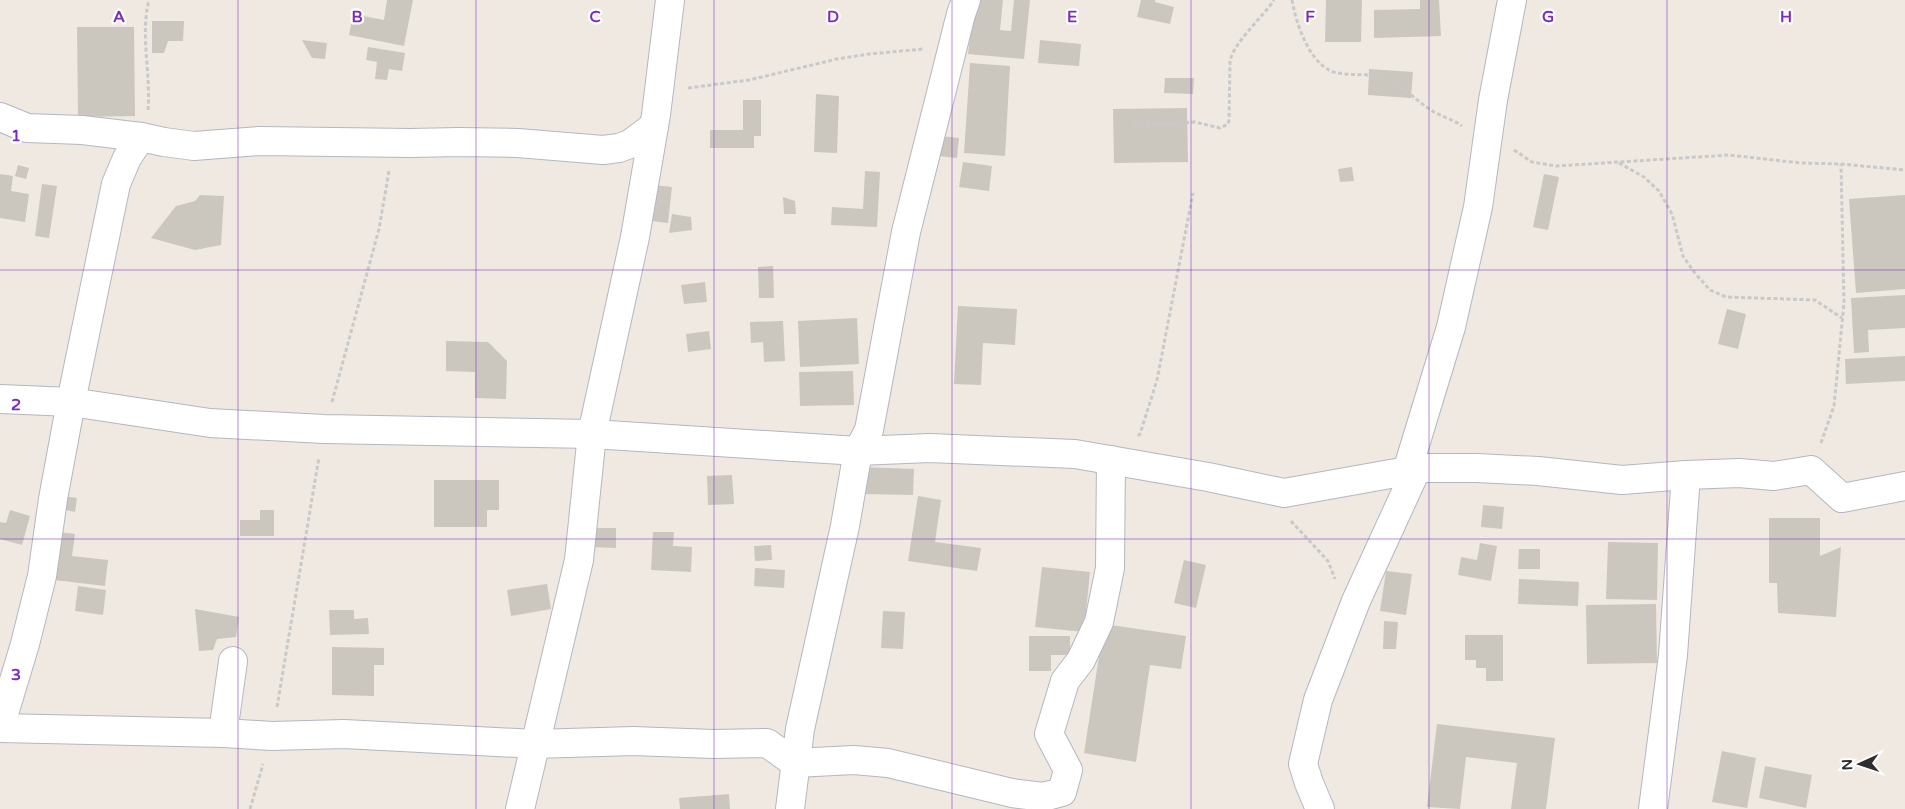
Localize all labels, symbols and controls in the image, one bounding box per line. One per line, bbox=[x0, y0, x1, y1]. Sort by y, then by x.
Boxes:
text: A bbox=[113, 7, 125, 27]
text: B bbox=[351, 7, 363, 27]
text: C bbox=[589, 7, 601, 27]
text: D bbox=[827, 7, 839, 27]
text: E bbox=[1067, 7, 1077, 27]
text: F bbox=[1305, 7, 1315, 27]
text: G bbox=[1542, 7, 1554, 27]
text: H bbox=[1780, 7, 1792, 27]
text: 1 bbox=[11, 126, 21, 146]
text: 2 bbox=[11, 395, 21, 415]
text: 3 bbox=[11, 665, 21, 685]
north arrow bbox=[1835, 739, 1885, 789]
text: N bbox=[1839, 759, 1856, 771]

